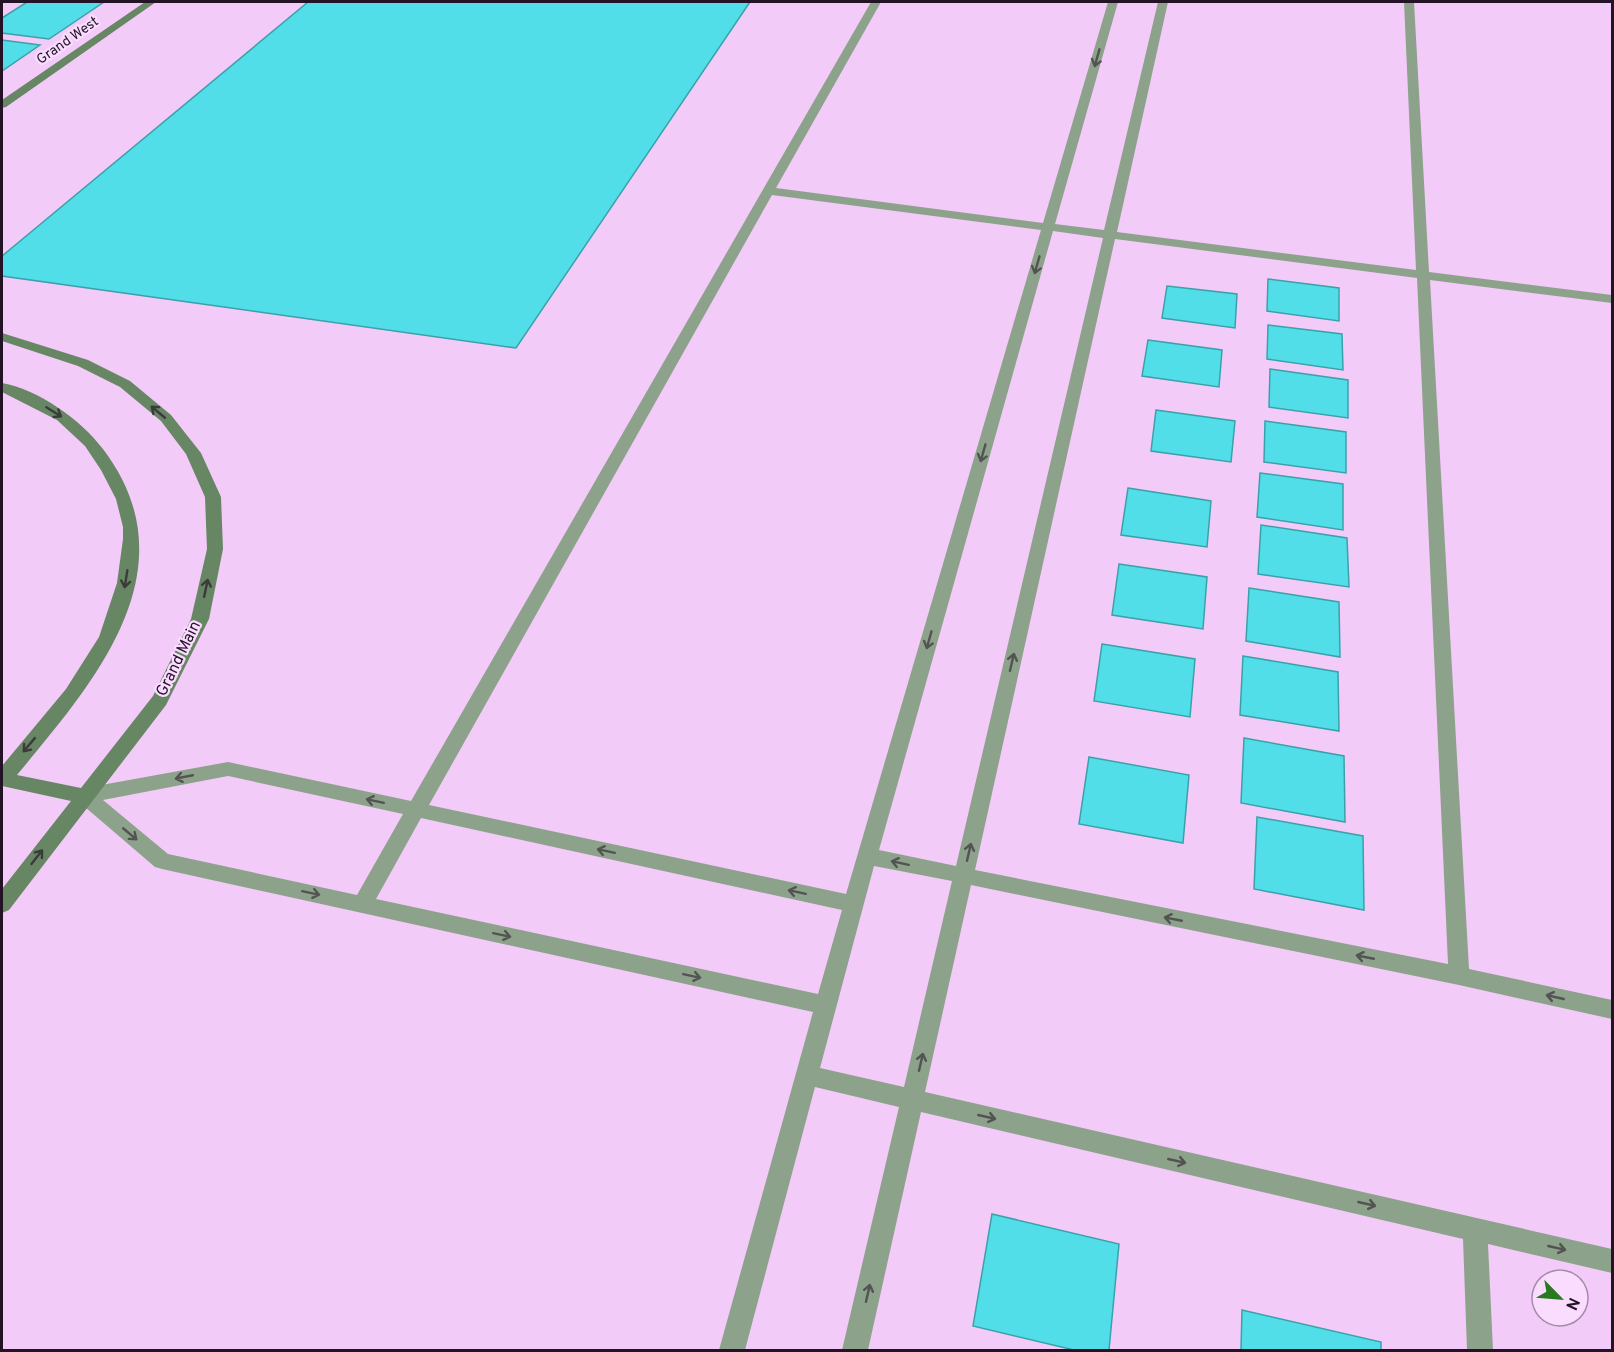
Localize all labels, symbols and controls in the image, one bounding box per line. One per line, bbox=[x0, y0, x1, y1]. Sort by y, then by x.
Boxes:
street label: Grand West bbox=[34, 13, 102, 69]
one-way arrow bbox=[1091, 48, 1102, 67]
one-way arrow bbox=[1031, 255, 1042, 274]
one-way arrow bbox=[150, 405, 166, 418]
one-way arrow bbox=[45, 407, 62, 419]
one-way arrow bbox=[977, 443, 988, 462]
one-way arrow bbox=[120, 569, 131, 589]
one-way arrow bbox=[201, 579, 212, 599]
street label: Grand Main bbox=[152, 618, 206, 700]
one-way arrow bbox=[923, 630, 934, 649]
one-way arrow bbox=[1007, 653, 1019, 672]
one-way arrow bbox=[22, 737, 36, 752]
one-way arrow bbox=[175, 772, 194, 783]
one-way arrow bbox=[365, 795, 385, 806]
one-way arrow bbox=[122, 827, 138, 840]
one-way arrow bbox=[963, 843, 975, 862]
one-way arrow bbox=[597, 845, 617, 856]
one-way arrow bbox=[31, 850, 44, 866]
one-way arrow bbox=[891, 857, 910, 868]
one-way arrow bbox=[788, 885, 807, 897]
one-way arrow bbox=[301, 888, 320, 900]
one-way arrow bbox=[1164, 913, 1184, 924]
one-way arrow bbox=[491, 930, 511, 941]
one-way arrow bbox=[1355, 951, 1375, 962]
one-way arrow bbox=[683, 971, 702, 983]
one-way arrow bbox=[1546, 991, 1565, 1003]
one-way arrow bbox=[915, 1053, 927, 1072]
one-way arrow bbox=[977, 1111, 996, 1123]
one-way arrow bbox=[1167, 1155, 1186, 1167]
one-way arrow bbox=[1357, 1199, 1376, 1211]
one-way arrow bbox=[1547, 1243, 1566, 1255]
north arrow bbox=[1530, 1268, 1590, 1328]
one-way arrow bbox=[862, 1284, 874, 1303]
text: N bbox=[1560, 1294, 1583, 1313]

